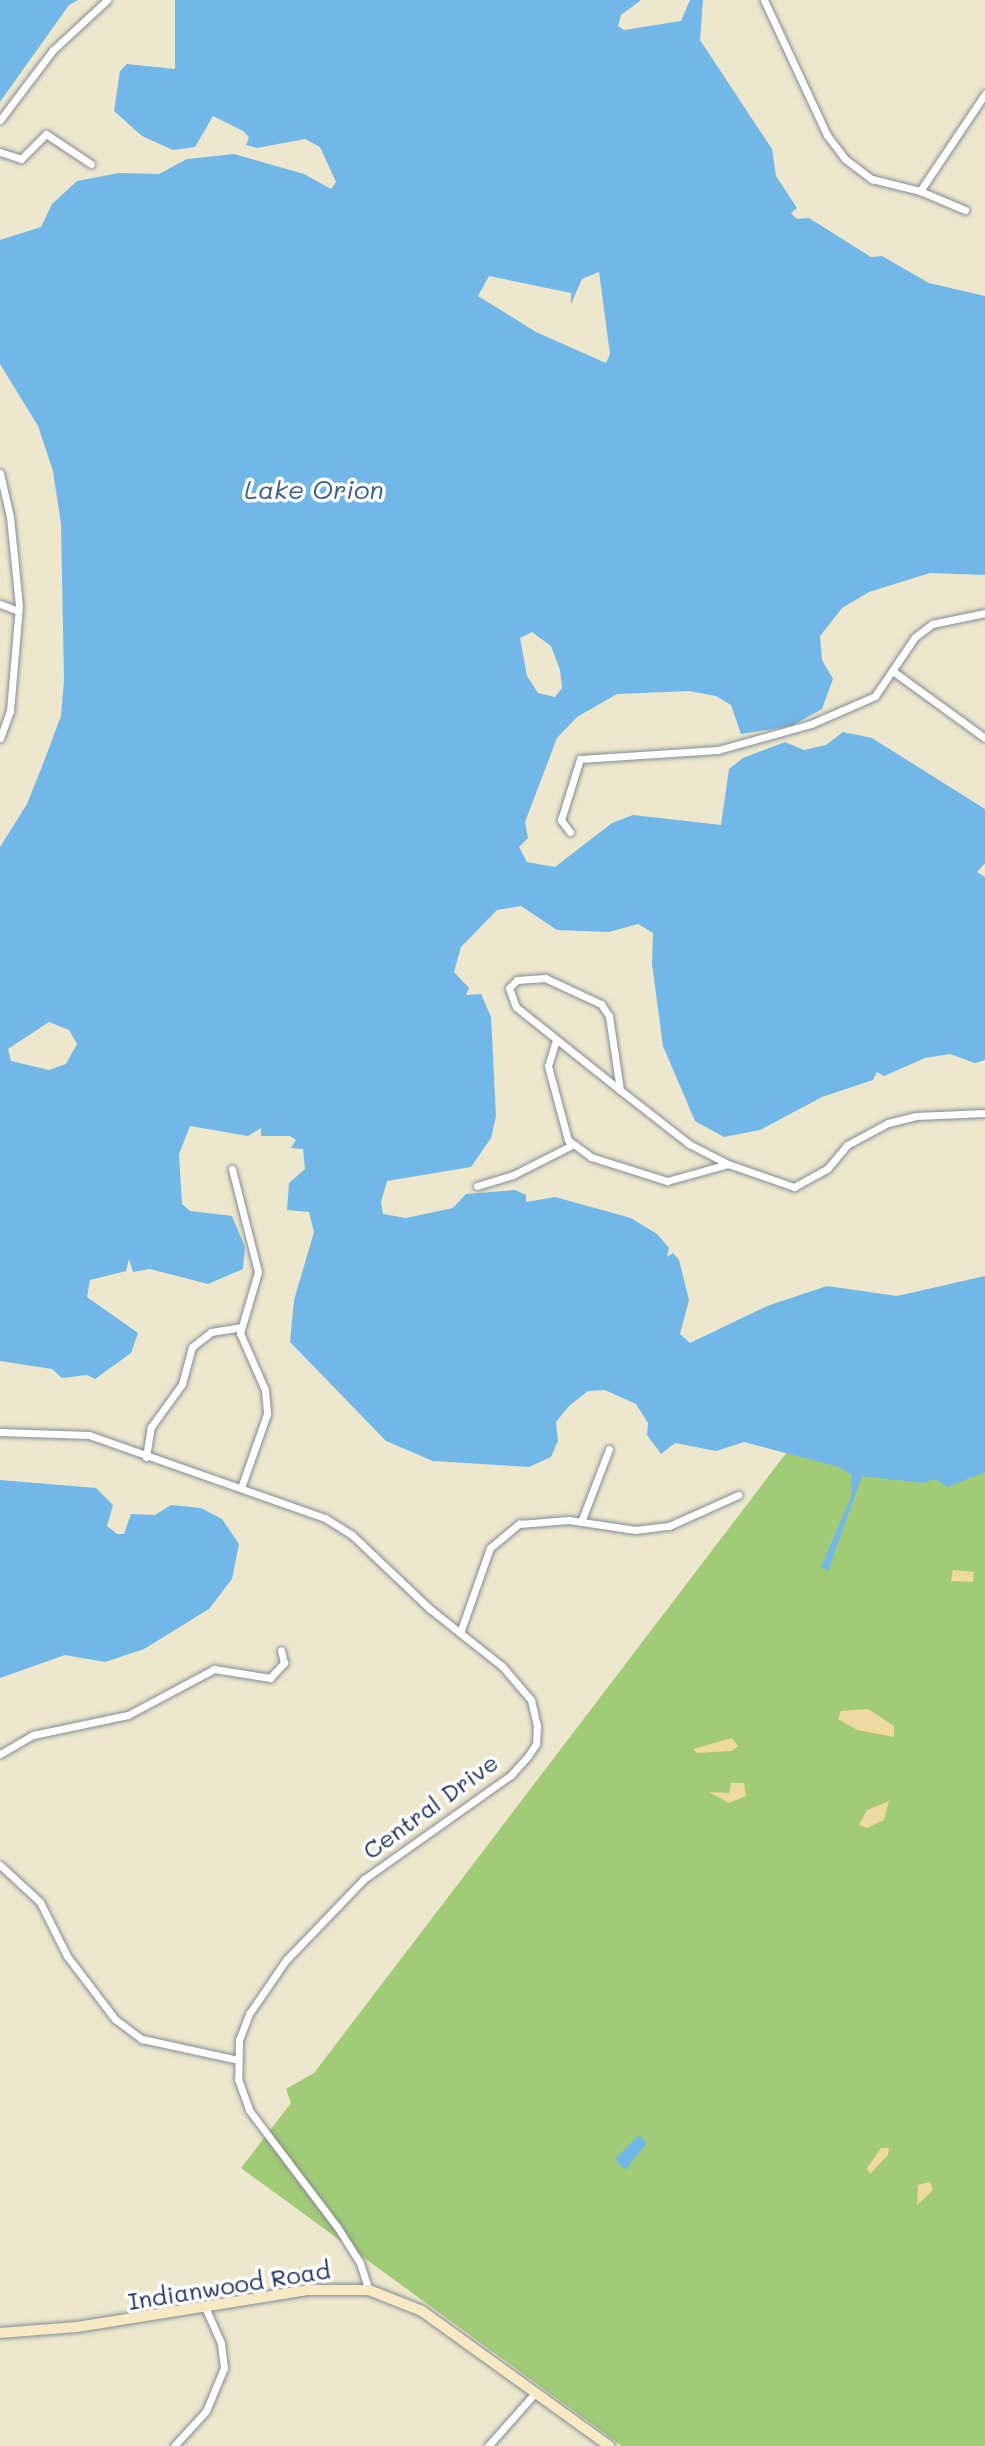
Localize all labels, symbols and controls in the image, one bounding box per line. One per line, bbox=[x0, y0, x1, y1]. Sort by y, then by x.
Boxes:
water label: Lake Orion bbox=[244, 474, 384, 506]
street label: Central Drive bbox=[357, 1747, 503, 1865]
street label: Indianwood Road bbox=[126, 2255, 332, 2315]

